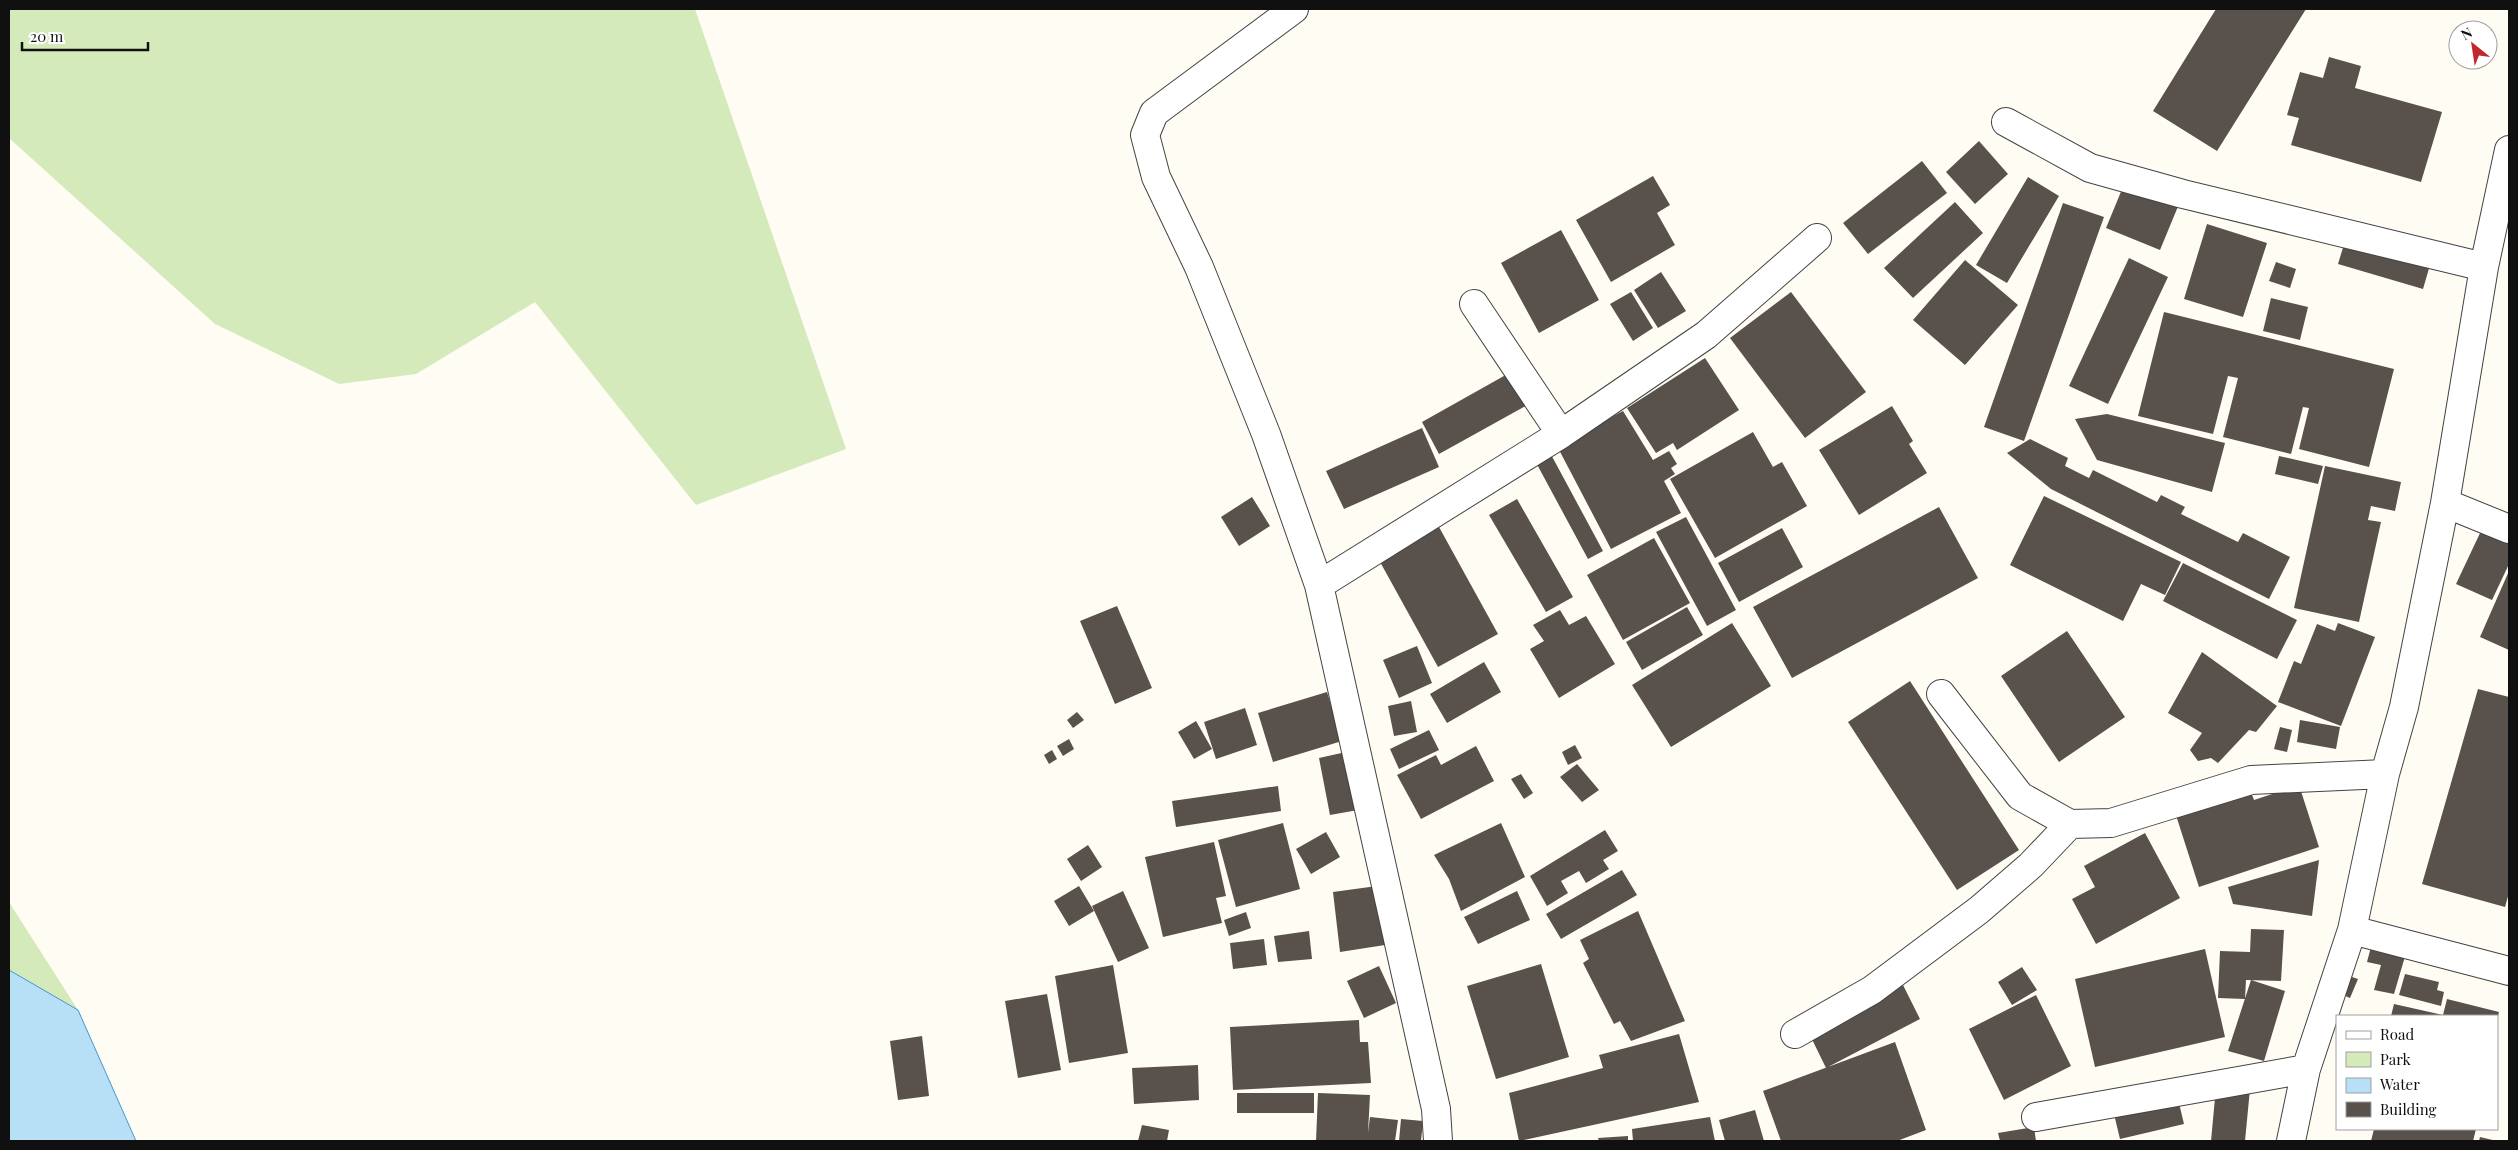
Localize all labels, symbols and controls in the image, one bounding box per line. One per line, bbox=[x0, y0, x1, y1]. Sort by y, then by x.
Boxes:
scale bar bbox=[22, 20, 149, 52]
north arrow bbox=[2448, 20, 2498, 70]
text: N bbox=[2457, 23, 2475, 44]
text: 20 m bbox=[30, 26, 64, 46]
legend bbox=[2336, 1015, 2498, 1130]
text: Road bbox=[2380, 1024, 2414, 1044]
text: Park bbox=[2380, 1049, 2412, 1069]
text: Water bbox=[2379, 1074, 2420, 1094]
text: Building bbox=[2380, 1099, 2437, 1119]

